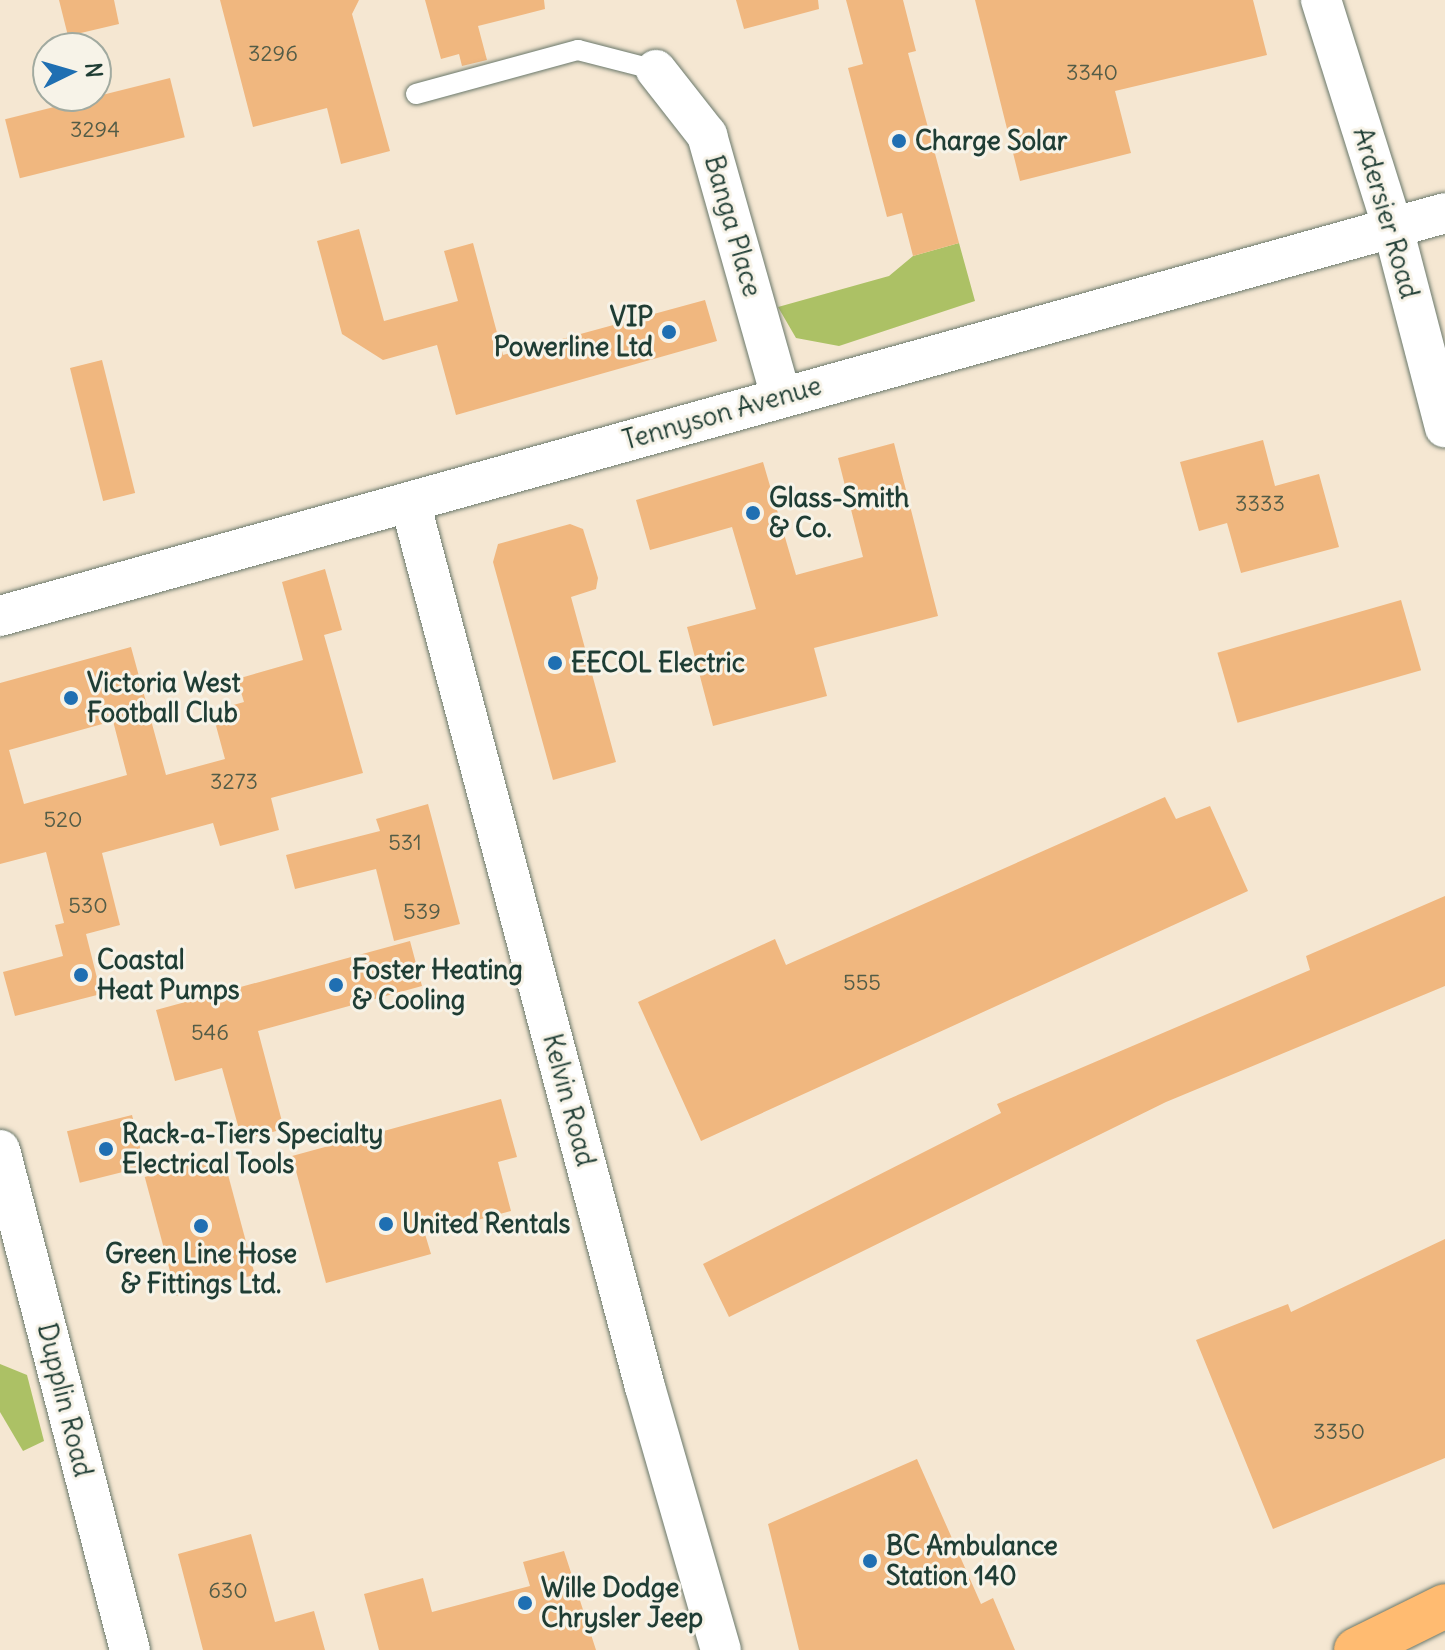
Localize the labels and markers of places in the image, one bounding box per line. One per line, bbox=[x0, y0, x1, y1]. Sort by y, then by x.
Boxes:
place label: Charge Solar bbox=[915, 125, 1067, 157]
marker: Charge Solar bbox=[890, 132, 908, 150]
place label: VIP Powerline Ltd bbox=[494, 301, 653, 362]
marker: VIP Powerline Ltd bbox=[660, 323, 678, 341]
place label: Glass-Smith & Co. bbox=[769, 482, 909, 544]
marker: Glass-Smith & Co. bbox=[744, 504, 762, 522]
place label: EECOL Electric bbox=[571, 647, 745, 679]
marker: EECOL Electric bbox=[546, 654, 564, 672]
place label: Victoria West Football Club bbox=[87, 667, 240, 728]
marker: Victoria West Football Club bbox=[62, 689, 80, 707]
place label: Coastal Heat Pumps bbox=[97, 944, 240, 1006]
place label: Foster Heating & Cooling bbox=[352, 954, 523, 1016]
marker: Coastal Heat Pumps bbox=[72, 966, 90, 984]
marker: Foster Heating & Cooling bbox=[327, 976, 345, 994]
place label: Rack-a-Tiers Specialty Electrical Tools bbox=[122, 1118, 383, 1180]
marker: Rack-a-Tiers Specialty Electrical Tools bbox=[97, 1140, 115, 1158]
place label: United Rentals bbox=[402, 1208, 570, 1240]
marker: United Rentals bbox=[377, 1215, 395, 1233]
marker: Green Line Hose & Fittings Ltd. bbox=[192, 1217, 210, 1235]
place label: Green Line Hose & Fittings Ltd. bbox=[105, 1238, 297, 1300]
place label: BC Ambulance Station 140 bbox=[886, 1530, 1058, 1592]
marker: BC Ambulance Station 140 bbox=[861, 1552, 879, 1570]
place label: Wille Dodge Chrysler Jeep bbox=[541, 1572, 703, 1634]
marker: Wille Dodge Chrysler Jeep bbox=[516, 1594, 534, 1612]

